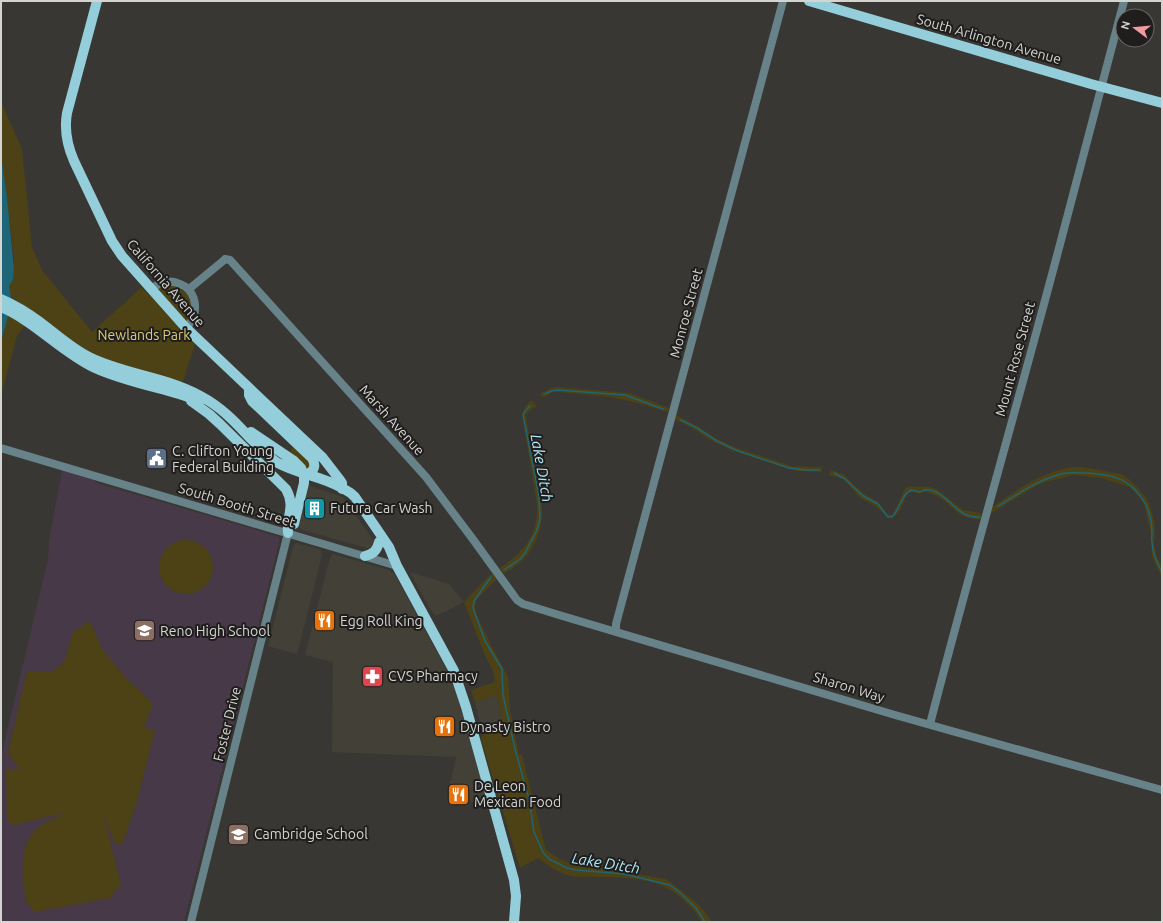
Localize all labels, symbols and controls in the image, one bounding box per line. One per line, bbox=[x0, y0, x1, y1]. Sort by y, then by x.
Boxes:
north arrow bbox=[1115, 8, 1155, 48]
street label: South Arlington Avenue bbox=[915, 11, 1063, 67]
text: N bbox=[1118, 20, 1132, 31]
street label: California Avenue bbox=[124, 236, 208, 330]
street label: Monroe Street bbox=[666, 266, 706, 359]
street label: Mount Rose Street bbox=[992, 299, 1038, 418]
park label: Newlands Park bbox=[98, 327, 190, 343]
street label: Marsh Avenue bbox=[356, 382, 428, 458]
water label: Lake Ditch bbox=[528, 433, 556, 503]
place label: C. Clifton Young Federal Building bbox=[172, 443, 274, 475]
public building icon: C. Clifton Young Federal Building bbox=[144, 446, 170, 472]
street label: South Booth Street bbox=[177, 480, 298, 531]
building icon: Futura Car Wash bbox=[302, 495, 328, 521]
place label: Futura Car Wash bbox=[330, 500, 433, 516]
restaurant icon: Egg Roll King bbox=[312, 608, 338, 634]
place label: Egg Roll King bbox=[340, 613, 423, 629]
school or university icon: Reno High School bbox=[131, 618, 157, 644]
place label: Reno High School bbox=[160, 623, 270, 639]
pharmacy icon: CVS Pharmacy bbox=[359, 663, 385, 689]
place label: CVS Pharmacy bbox=[388, 668, 478, 684]
street label: Sharon Way bbox=[811, 669, 887, 706]
street label: Foster Drive bbox=[210, 685, 244, 763]
restaurant icon: Dynasty Bistro bbox=[431, 714, 457, 740]
place label: Dynasty Bistro bbox=[460, 719, 551, 735]
place label: De Leon Mexican Food bbox=[474, 778, 561, 810]
restaurant icon: De Leon Mexican Food bbox=[445, 781, 471, 807]
school or university icon: Cambridge School bbox=[226, 821, 252, 847]
place label: Cambridge School bbox=[254, 826, 368, 842]
water label: Lake Ditch bbox=[571, 849, 641, 877]

